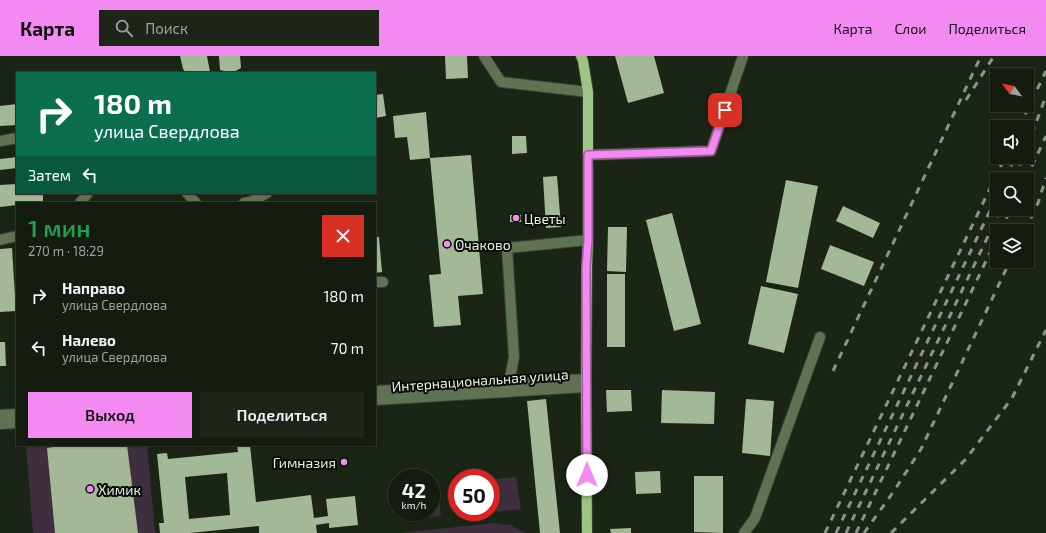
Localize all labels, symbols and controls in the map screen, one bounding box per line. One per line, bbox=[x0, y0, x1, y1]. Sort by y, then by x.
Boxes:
search box bbox=[99, 10, 379, 46]
text: Карта bbox=[20, 17, 75, 40]
icon: search bbox=[113, 17, 135, 39]
text: Поиск bbox=[145, 19, 188, 37]
text: Карта bbox=[833, 20, 872, 37]
text: Слои bbox=[894, 20, 926, 37]
text: Поделиться bbox=[948, 20, 1026, 37]
north arrow bbox=[990, 68, 1034, 112]
map controls bbox=[990, 68, 1034, 268]
text: 180 m bbox=[94, 86, 172, 120]
icon: right bbox=[28, 88, 80, 140]
pin bbox=[708, 93, 742, 127]
icon: arrive bbox=[714, 99, 736, 121]
text: улица Свердлова bbox=[94, 120, 240, 142]
button: sound bbox=[990, 120, 1034, 164]
icon: left bbox=[79, 164, 101, 186]
text: Затем bbox=[28, 166, 71, 184]
button: search bbox=[990, 172, 1034, 216]
place label: Цветы bbox=[524, 210, 566, 227]
text: 1 мин bbox=[28, 213, 90, 242]
marker: Цветы bbox=[511, 213, 521, 223]
button: close bbox=[322, 215, 364, 257]
button: layers bbox=[990, 224, 1034, 268]
place label: Очаково bbox=[455, 236, 511, 253]
marker: Очаково bbox=[442, 239, 452, 249]
text: 270 m · 18:29 bbox=[28, 243, 104, 259]
text: Направо bbox=[62, 279, 125, 297]
icon: right bbox=[28, 285, 50, 307]
text: 180 m bbox=[323, 287, 364, 305]
text: улица Свердлова bbox=[62, 297, 167, 313]
text: Налево bbox=[62, 331, 116, 349]
icon: left bbox=[28, 337, 50, 359]
text: 70 m bbox=[331, 339, 364, 357]
text: улица Свердлова bbox=[62, 349, 167, 365]
street label: Интернациональная улица bbox=[391, 365, 569, 395]
button: Выход bbox=[28, 392, 192, 438]
button: Поделиться bbox=[200, 392, 364, 438]
place label: Гимназия bbox=[273, 454, 336, 471]
position arrow bbox=[566, 454, 608, 496]
marker: Гимназия bbox=[339, 457, 349, 467]
speed limit sign: 50 bbox=[448, 469, 500, 521]
text: 42 bbox=[402, 478, 426, 502]
place label: Химик bbox=[98, 481, 141, 498]
marker: Химик bbox=[85, 484, 95, 494]
text: km/h bbox=[402, 499, 426, 511]

